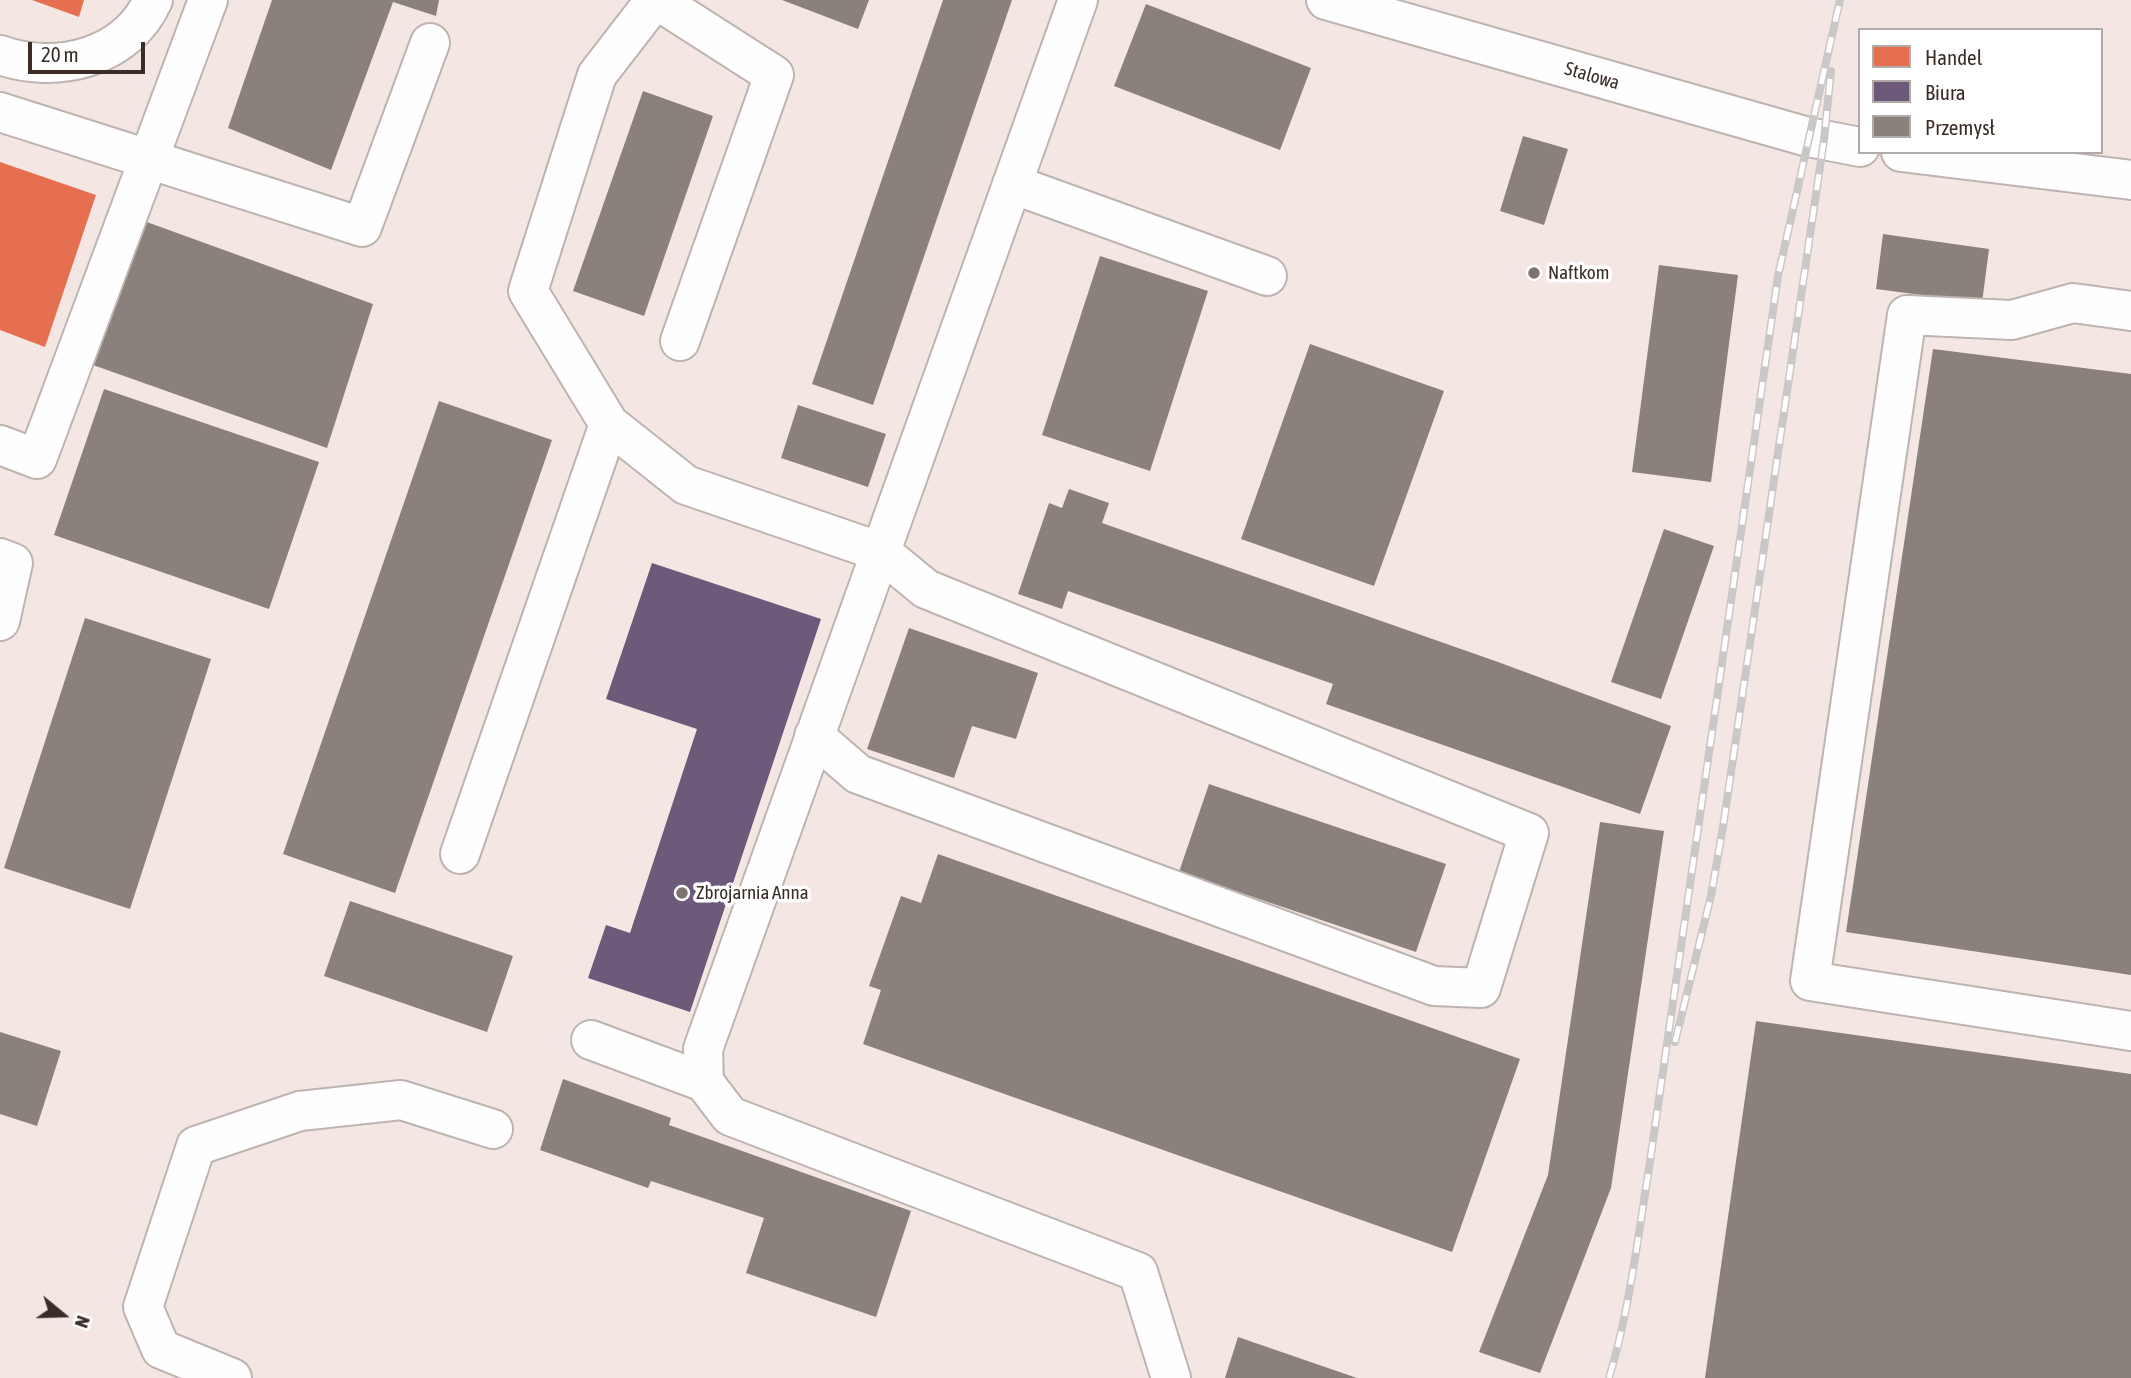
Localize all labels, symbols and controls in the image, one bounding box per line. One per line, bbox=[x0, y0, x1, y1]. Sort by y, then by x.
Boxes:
scale bar bbox=[32, 28, 149, 72]
legend bbox=[1858, 28, 2103, 154]
text: 20 m bbox=[41, 42, 79, 66]
text: Handel bbox=[1925, 45, 1982, 69]
street label: Stalowa bbox=[1562, 57, 1622, 95]
text: Biura bbox=[1925, 80, 1965, 104]
text: Przemysł bbox=[1925, 115, 1995, 139]
place label: Naftkom bbox=[1548, 262, 1609, 284]
marker: Naftkom bbox=[1526, 265, 1542, 281]
place label: Zbrojarnia Anna bbox=[696, 882, 808, 904]
marker: Zbrojarnia Anna bbox=[674, 885, 690, 901]
north arrow bbox=[28, 1280, 98, 1350]
text: N bbox=[71, 1313, 95, 1331]

